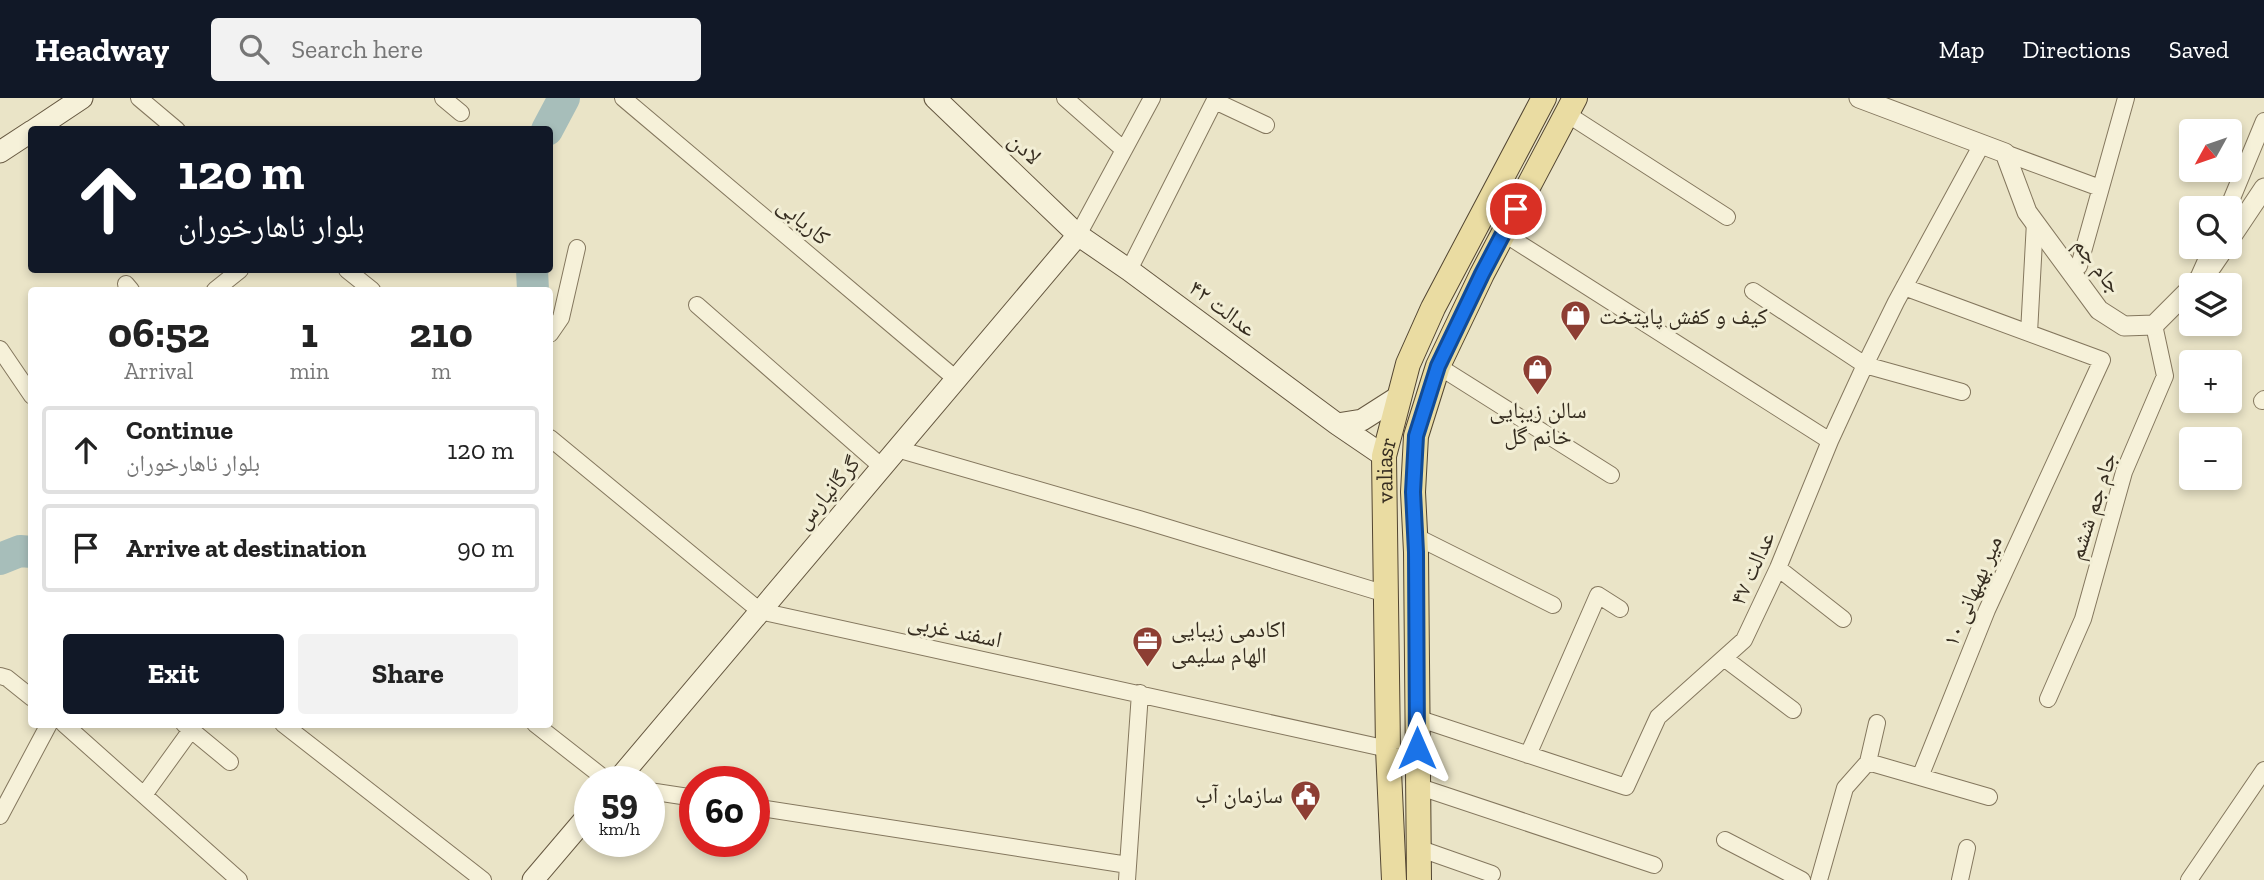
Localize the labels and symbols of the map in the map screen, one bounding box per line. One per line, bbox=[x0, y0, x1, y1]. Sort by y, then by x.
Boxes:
north arrow bbox=[2179, 119, 2242, 182]
street label: لادن bbox=[1003, 126, 1047, 170]
pin bbox=[1486, 179, 1546, 239]
street label: کاریابی bbox=[772, 191, 836, 251]
street label: جام جم bbox=[2066, 231, 2129, 300]
street label: عدالت ۴۲ bbox=[1184, 273, 1263, 343]
shop icon: کیف و کفش پایتخت bbox=[1559, 299, 1593, 343]
place label: کیف و کفش پایتخت bbox=[1599, 302, 1768, 330]
shop icon: سالن زیبایی خانم گل bbox=[1521, 352, 1555, 396]
place label: سالن زیبایی خانم گل bbox=[1489, 396, 1587, 452]
street label: valiasr bbox=[1370, 434, 1402, 503]
street label: گرگانپارس bbox=[788, 449, 866, 534]
street label: جام جم ششم bbox=[2061, 449, 2124, 564]
street label: عدالت ۴۷ bbox=[1723, 527, 1781, 609]
street label: ۱۰ میر بهبهانی bbox=[1936, 531, 2008, 651]
street label: اسفند غربی bbox=[905, 606, 1005, 654]
place label: اکادمی زیبایی الهام سلیمی bbox=[1171, 615, 1286, 671]
office icon: اکادمی زیبایی الهام سلیمی bbox=[1131, 625, 1165, 669]
position arrow bbox=[1380, 711, 1454, 785]
speed limit sign: 60 bbox=[679, 766, 770, 857]
public building icon: سازمان آب bbox=[1289, 778, 1323, 822]
place label: سازمان آب bbox=[1195, 781, 1283, 809]

